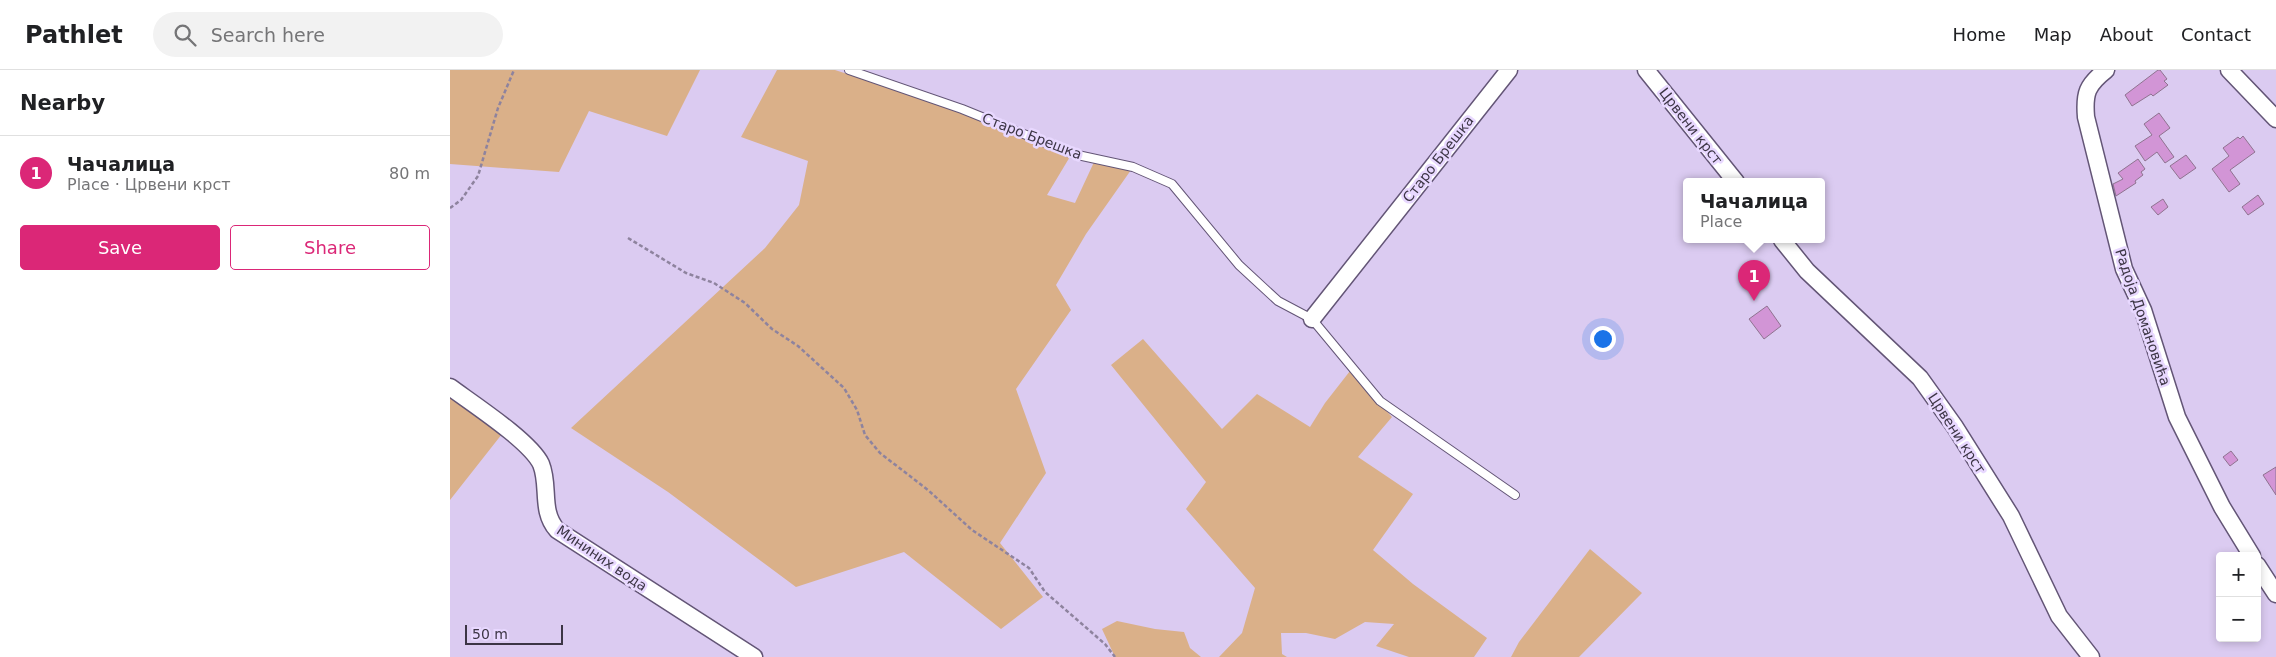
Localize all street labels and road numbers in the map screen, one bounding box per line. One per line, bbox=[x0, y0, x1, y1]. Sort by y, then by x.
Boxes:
street label: Црвени крст bbox=[1656, 85, 1726, 167]
street label: Старо Брешка bbox=[980, 110, 1084, 162]
street label: Старо Брешка bbox=[1399, 113, 1477, 205]
street label: Радоја Домановића bbox=[2112, 247, 2174, 387]
street label: Црвени крст bbox=[1925, 390, 1989, 476]
street label: Мининих вода bbox=[554, 522, 650, 594]

